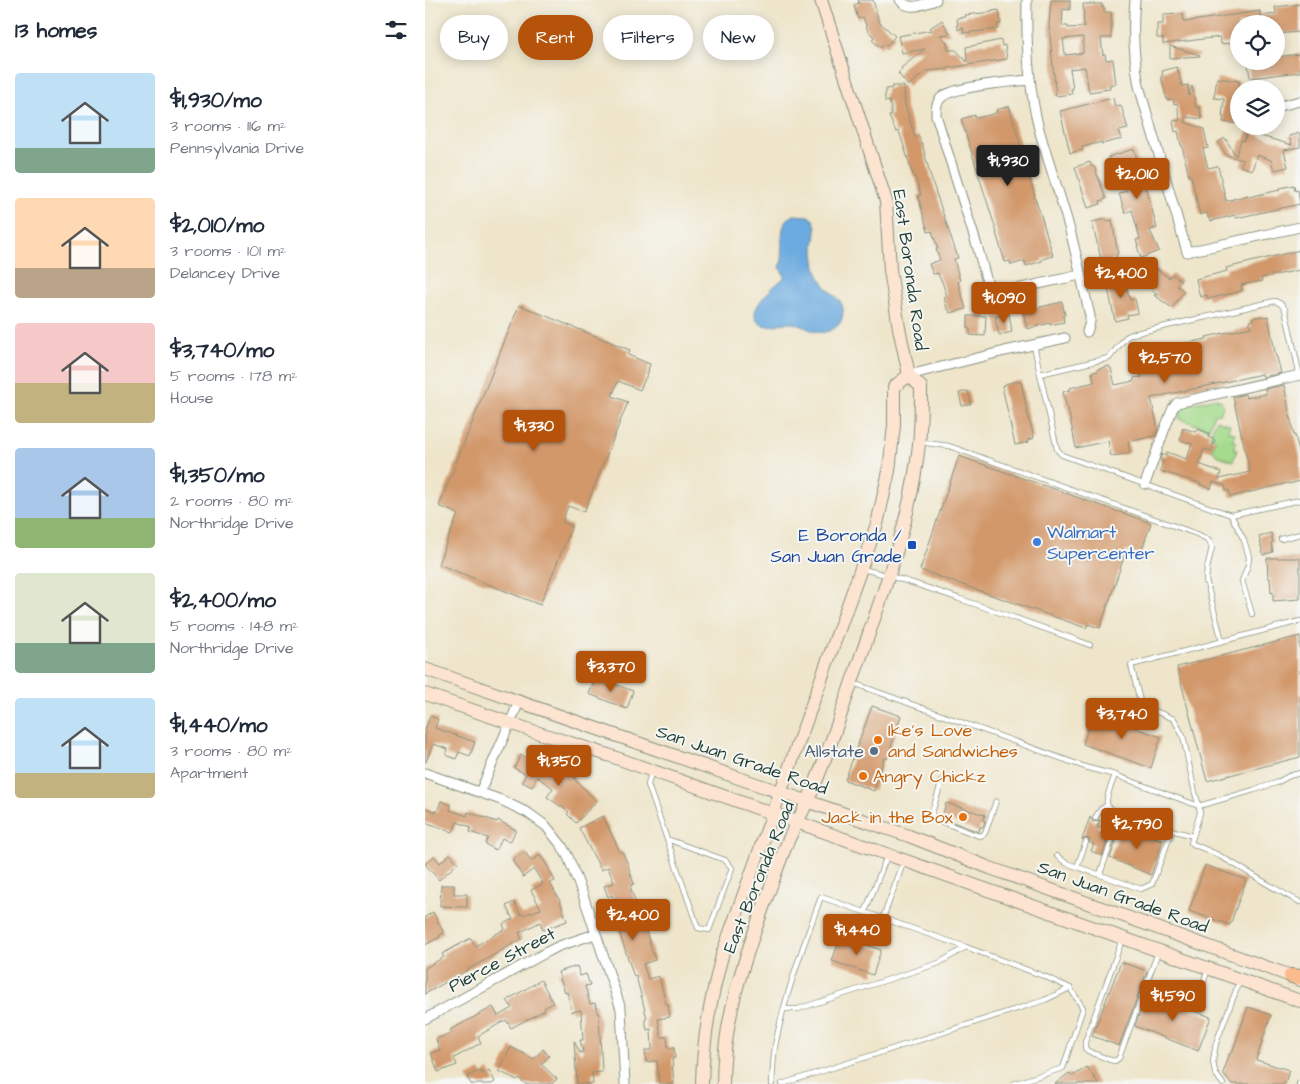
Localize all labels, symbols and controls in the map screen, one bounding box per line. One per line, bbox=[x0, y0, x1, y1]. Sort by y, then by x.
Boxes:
chip: Buy bbox=[440, 15, 508, 60]
chip: Rent bbox=[518, 15, 593, 60]
chip: Filters bbox=[603, 15, 693, 60]
chip: New bbox=[703, 15, 774, 60]
map controls bbox=[1230, 15, 1285, 135]
button: locate bbox=[1230, 15, 1285, 70]
text: 13 homes bbox=[15, 16, 97, 45]
icon: filters bbox=[382, 16, 410, 44]
button: layers bbox=[1230, 80, 1285, 135]
text: $1,930/mo bbox=[170, 86, 262, 115]
icon: home bbox=[55, 93, 115, 153]
text: 3 rooms · 116 m² bbox=[170, 115, 286, 137]
text: Pennsylvania Drive bbox=[170, 137, 304, 159]
pin: $1,930 bbox=[967, 144, 1049, 187]
text: $1,930 bbox=[987, 150, 1029, 172]
pin: $2,010 bbox=[1096, 158, 1178, 200]
text: $2,010 bbox=[1115, 163, 1159, 185]
street label: East Boronda Road bbox=[886, 188, 934, 352]
text: $2,010/mo bbox=[170, 211, 264, 240]
icon: home bbox=[55, 218, 115, 278]
text: 3 rooms · 101 m² bbox=[170, 240, 286, 262]
pin: $2,400 bbox=[1080, 256, 1162, 299]
text: Delancey Drive bbox=[170, 262, 280, 284]
text: $2,400 bbox=[1095, 262, 1147, 284]
pin: $1,090 bbox=[963, 282, 1045, 324]
text: $1,090 bbox=[982, 287, 1026, 309]
text: $3,740/mo bbox=[170, 336, 274, 365]
pin: $2,570 bbox=[1124, 342, 1206, 384]
icon: home bbox=[55, 343, 115, 403]
text: $2,570 bbox=[1139, 347, 1191, 369]
text: 5 rooms · 178 m² bbox=[170, 365, 297, 387]
text: House bbox=[170, 387, 214, 409]
pin: $1,330 bbox=[493, 410, 575, 452]
text: $1,330 bbox=[514, 415, 554, 437]
text: $1,350/mo bbox=[170, 461, 265, 490]
icon: home bbox=[55, 468, 115, 528]
text: 2 rooms · 80 m² bbox=[170, 490, 293, 512]
text: Northridge Drive bbox=[170, 512, 294, 534]
place label: Walmart Supercenter bbox=[1047, 520, 1155, 566]
place label: E Boronda / San Juan Grade bbox=[771, 523, 902, 569]
marker: Walmart Supercenter bbox=[1031, 536, 1043, 548]
marker: E Boronda / San Juan Grade bbox=[906, 539, 918, 551]
text: $2,400/mo bbox=[170, 586, 276, 615]
icon: home bbox=[55, 593, 115, 653]
text: 5 rooms · 148 m² bbox=[170, 615, 298, 637]
text: Northridge Drive bbox=[170, 637, 294, 659]
pin: $3,370 bbox=[570, 650, 652, 693]
text: $3,370 bbox=[587, 656, 635, 678]
pin: $3,740 bbox=[1081, 698, 1163, 740]
text: $3,740 bbox=[1097, 703, 1147, 725]
text: $1,440/mo bbox=[170, 711, 268, 740]
icon: home bbox=[55, 718, 115, 778]
place label: Ike's Love and Sandwiches bbox=[888, 718, 1018, 764]
street label: San Juan Grade Road bbox=[653, 719, 831, 801]
marker: Ike's Love and Sandwiches bbox=[872, 734, 884, 746]
place label: Allstate bbox=[804, 739, 864, 764]
text: 3 rooms · 80 m² bbox=[170, 740, 292, 762]
pin: $1,350 bbox=[518, 744, 600, 787]
marker: Allstate bbox=[868, 745, 880, 757]
text: $1,350 bbox=[537, 750, 581, 772]
text: Apartment bbox=[170, 762, 248, 784]
place label: Angry Chickz bbox=[873, 764, 986, 790]
marker: Angry Chickz bbox=[857, 770, 869, 782]
street label: East Boronda Road bbox=[717, 797, 801, 957]
place label: Jack in the Box bbox=[821, 805, 954, 830]
pin: $2,790 bbox=[1096, 808, 1178, 850]
marker: Jack in the Box bbox=[957, 811, 969, 823]
text: $2,790 bbox=[1112, 813, 1162, 835]
street label: San Juan Grade Road bbox=[1034, 854, 1212, 940]
pin: $2,400 bbox=[592, 898, 674, 941]
text: $2,400 bbox=[607, 904, 659, 926]
pin: $1,440 bbox=[816, 914, 898, 956]
text: $1,440 bbox=[834, 919, 880, 941]
street label: Pierce Street bbox=[444, 921, 560, 999]
pin: $1,590 bbox=[1132, 980, 1214, 1022]
text: $1,590 bbox=[1151, 985, 1195, 1007]

